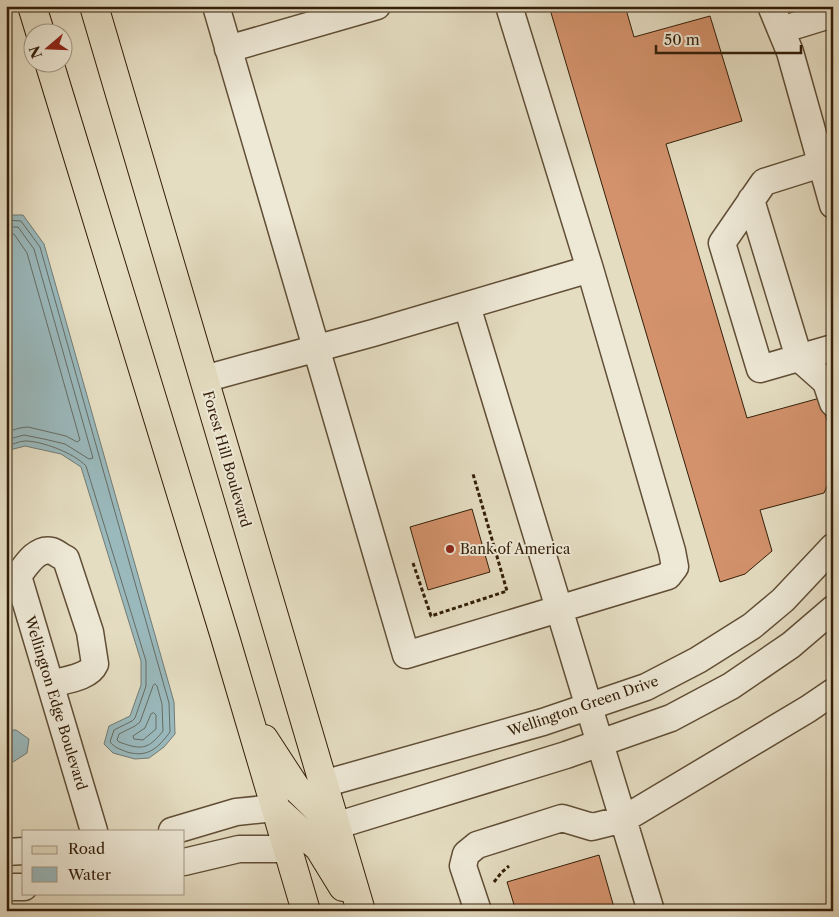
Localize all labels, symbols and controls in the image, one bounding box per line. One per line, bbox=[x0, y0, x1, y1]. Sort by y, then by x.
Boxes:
north arrow bbox=[22, 22, 72, 72]
scale bar bbox=[656, 22, 802, 54]
text: 50 m bbox=[664, 30, 700, 49]
text: N bbox=[25, 44, 46, 61]
street label: Forest Hill Boulevard bbox=[199, 389, 255, 530]
place label: Bank of America bbox=[460, 540, 571, 558]
marker: Bank of America bbox=[444, 543, 456, 555]
street label: Wellington Edge Boulevard bbox=[21, 613, 91, 793]
street label: Wellington Green Drive bbox=[504, 672, 661, 741]
legend bbox=[22, 830, 185, 894]
text: Road bbox=[68, 839, 105, 858]
text: Water bbox=[67, 865, 112, 884]

